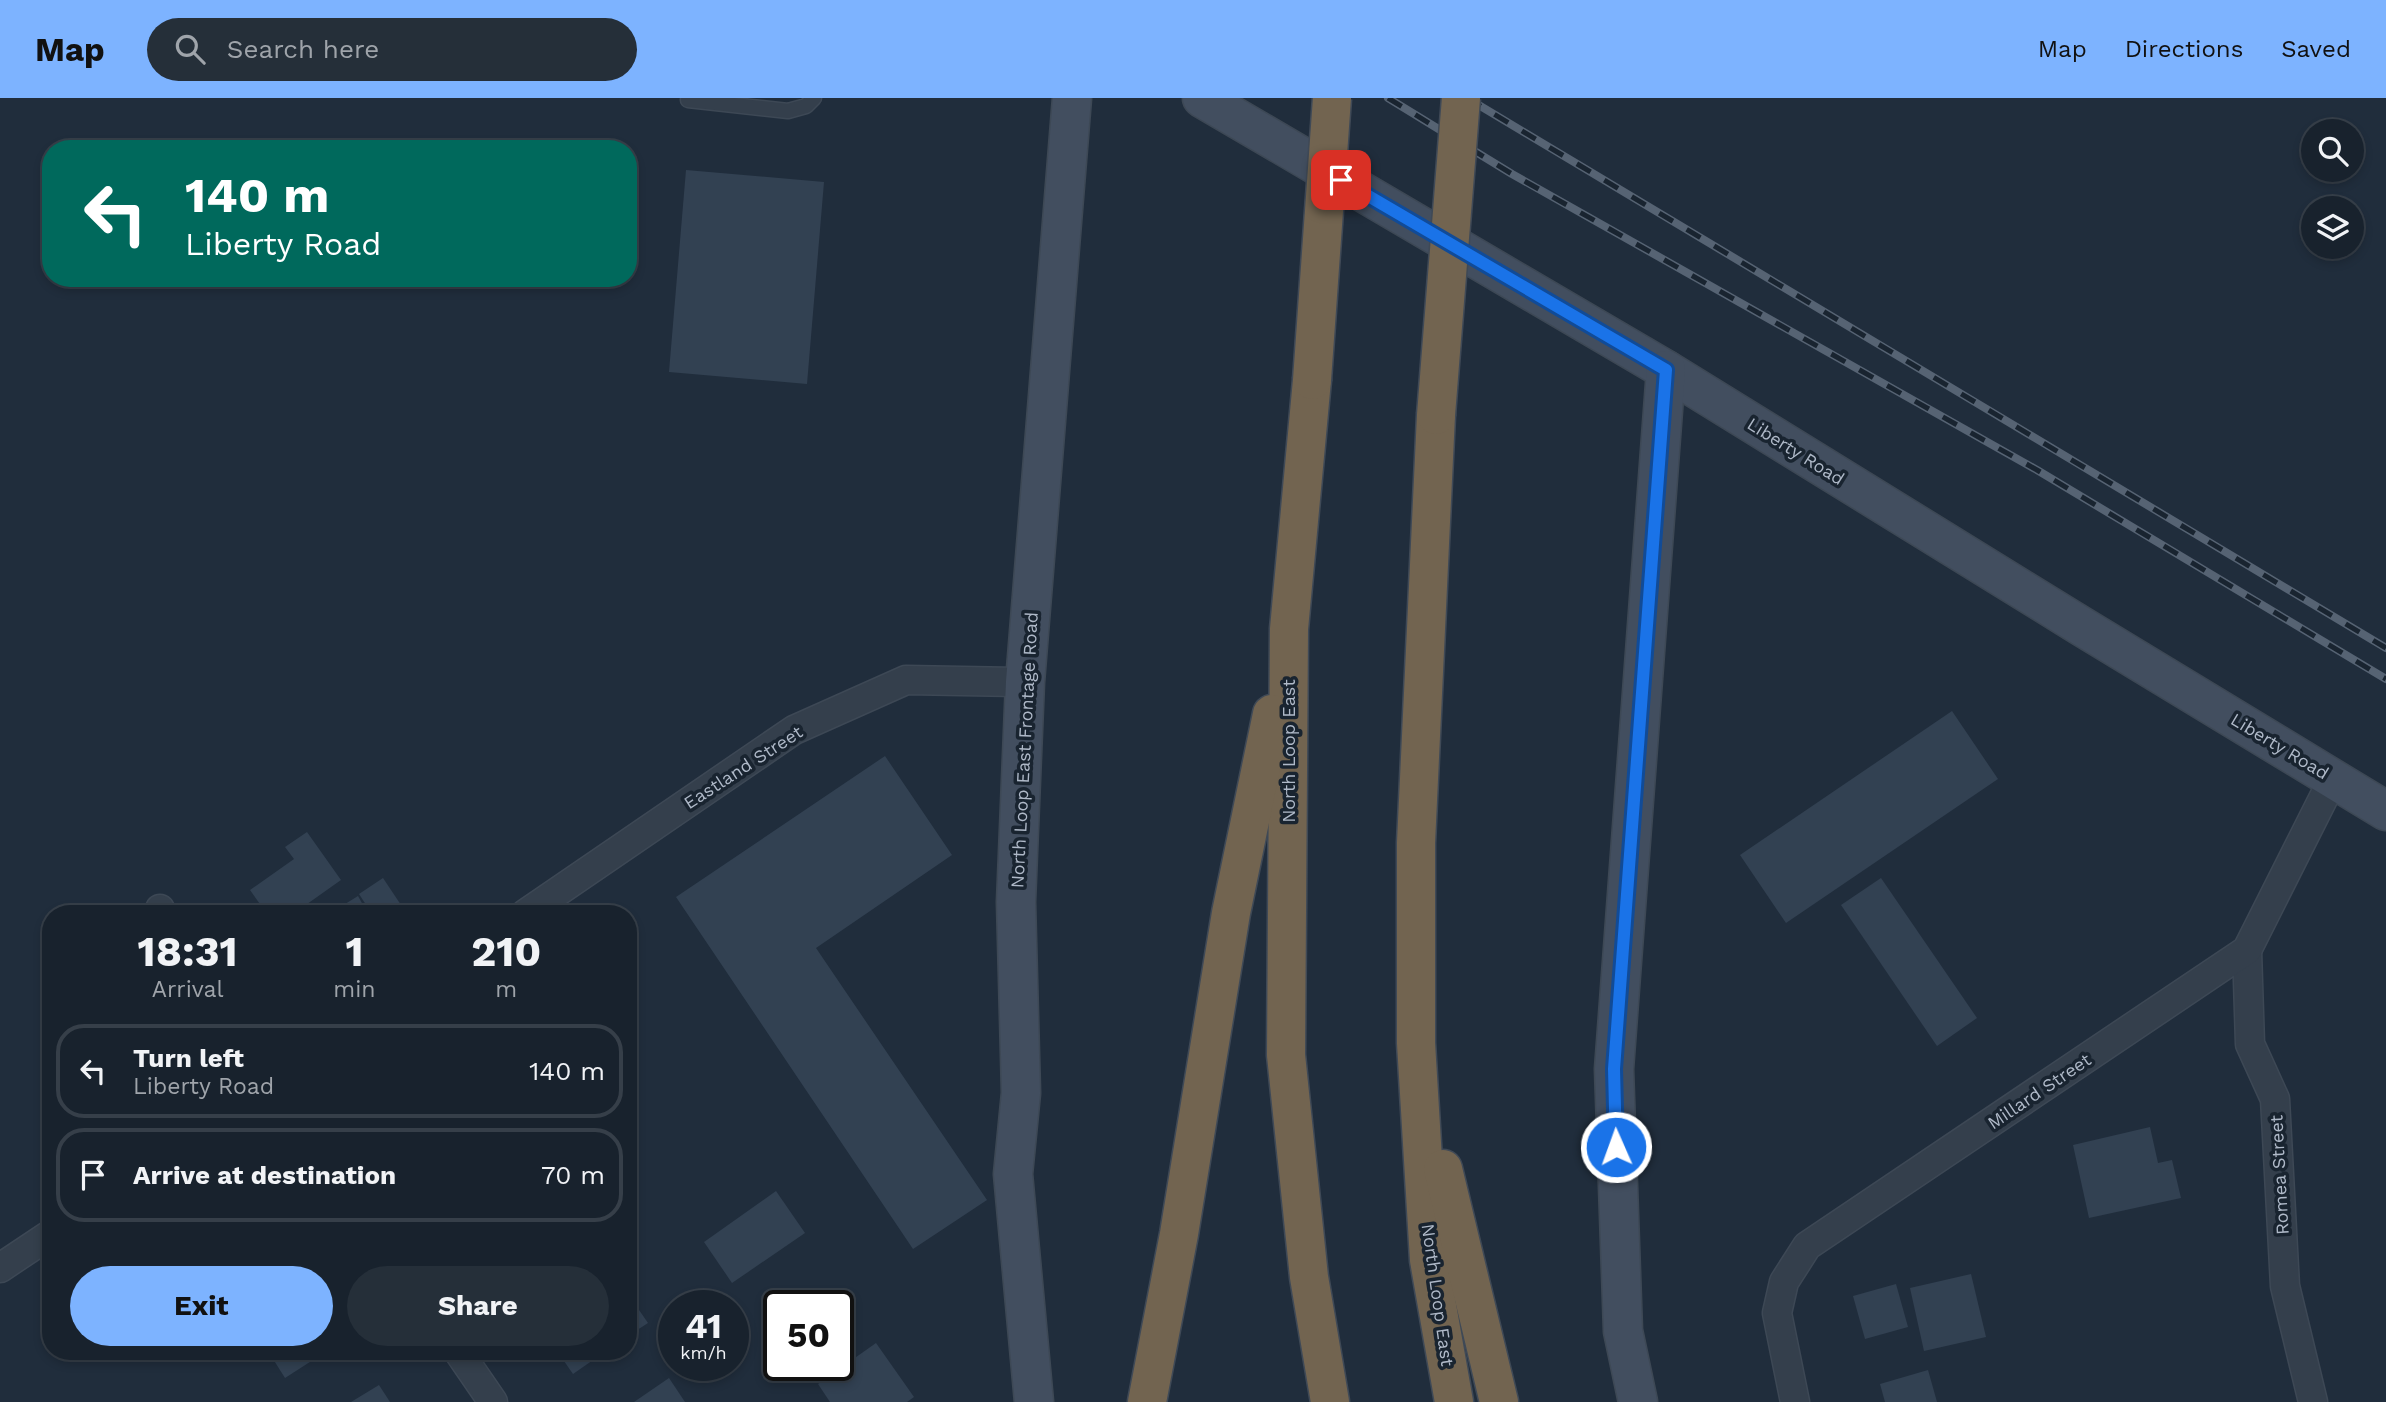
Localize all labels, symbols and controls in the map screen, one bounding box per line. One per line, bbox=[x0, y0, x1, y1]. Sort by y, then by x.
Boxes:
search box bbox=[147, 18, 637, 81]
text: Map bbox=[35, 30, 105, 69]
icon: search bbox=[171, 30, 209, 68]
text: Search here bbox=[227, 34, 379, 64]
text: Map bbox=[2038, 35, 2087, 63]
text: Directions bbox=[2125, 35, 2243, 63]
text: Saved bbox=[2281, 35, 2351, 63]
map controls bbox=[2301, 119, 2364, 259]
button: search bbox=[2301, 119, 2364, 182]
pin bbox=[1311, 150, 1371, 210]
icon: arrive bbox=[1322, 161, 1360, 199]
text: 140 m bbox=[185, 166, 329, 224]
icon: left bbox=[70, 168, 161, 259]
button: layers bbox=[2301, 196, 2364, 259]
text: Liberty Road bbox=[185, 225, 381, 263]
street label: Liberty Road bbox=[1744, 413, 1848, 489]
street label: North Loop East Frontage Road bbox=[1006, 611, 1042, 889]
street label: North Loop East bbox=[1278, 679, 1299, 823]
street label: Liberty Road bbox=[2227, 709, 2333, 783]
street label: Eastland Street bbox=[680, 721, 807, 813]
text: 18:31 bbox=[138, 927, 238, 976]
text: 1 bbox=[345, 927, 364, 976]
text: 210 bbox=[471, 927, 541, 976]
text: Arrival bbox=[152, 976, 224, 1003]
text: min bbox=[333, 976, 376, 1003]
text: m bbox=[495, 976, 517, 1003]
text: Turn left bbox=[133, 1043, 244, 1073]
street label: Millard Street bbox=[1983, 1048, 2095, 1133]
icon: left bbox=[74, 1052, 112, 1090]
text: 140 m bbox=[529, 1056, 605, 1086]
text: Liberty Road bbox=[133, 1073, 274, 1100]
position arrow bbox=[1579, 1110, 1653, 1184]
street label: Romea Street bbox=[2265, 1114, 2293, 1236]
icon: arrive bbox=[74, 1156, 112, 1194]
text: Arrive at destination bbox=[133, 1160, 396, 1190]
text: 70 m bbox=[541, 1160, 605, 1190]
street label: North Loop East bbox=[1418, 1222, 1458, 1368]
button: Exit bbox=[70, 1266, 333, 1346]
button: Share bbox=[347, 1266, 609, 1346]
speed limit sign: 50 bbox=[763, 1290, 854, 1381]
text: 41 bbox=[685, 1305, 722, 1347]
text: km/h bbox=[680, 1342, 727, 1363]

